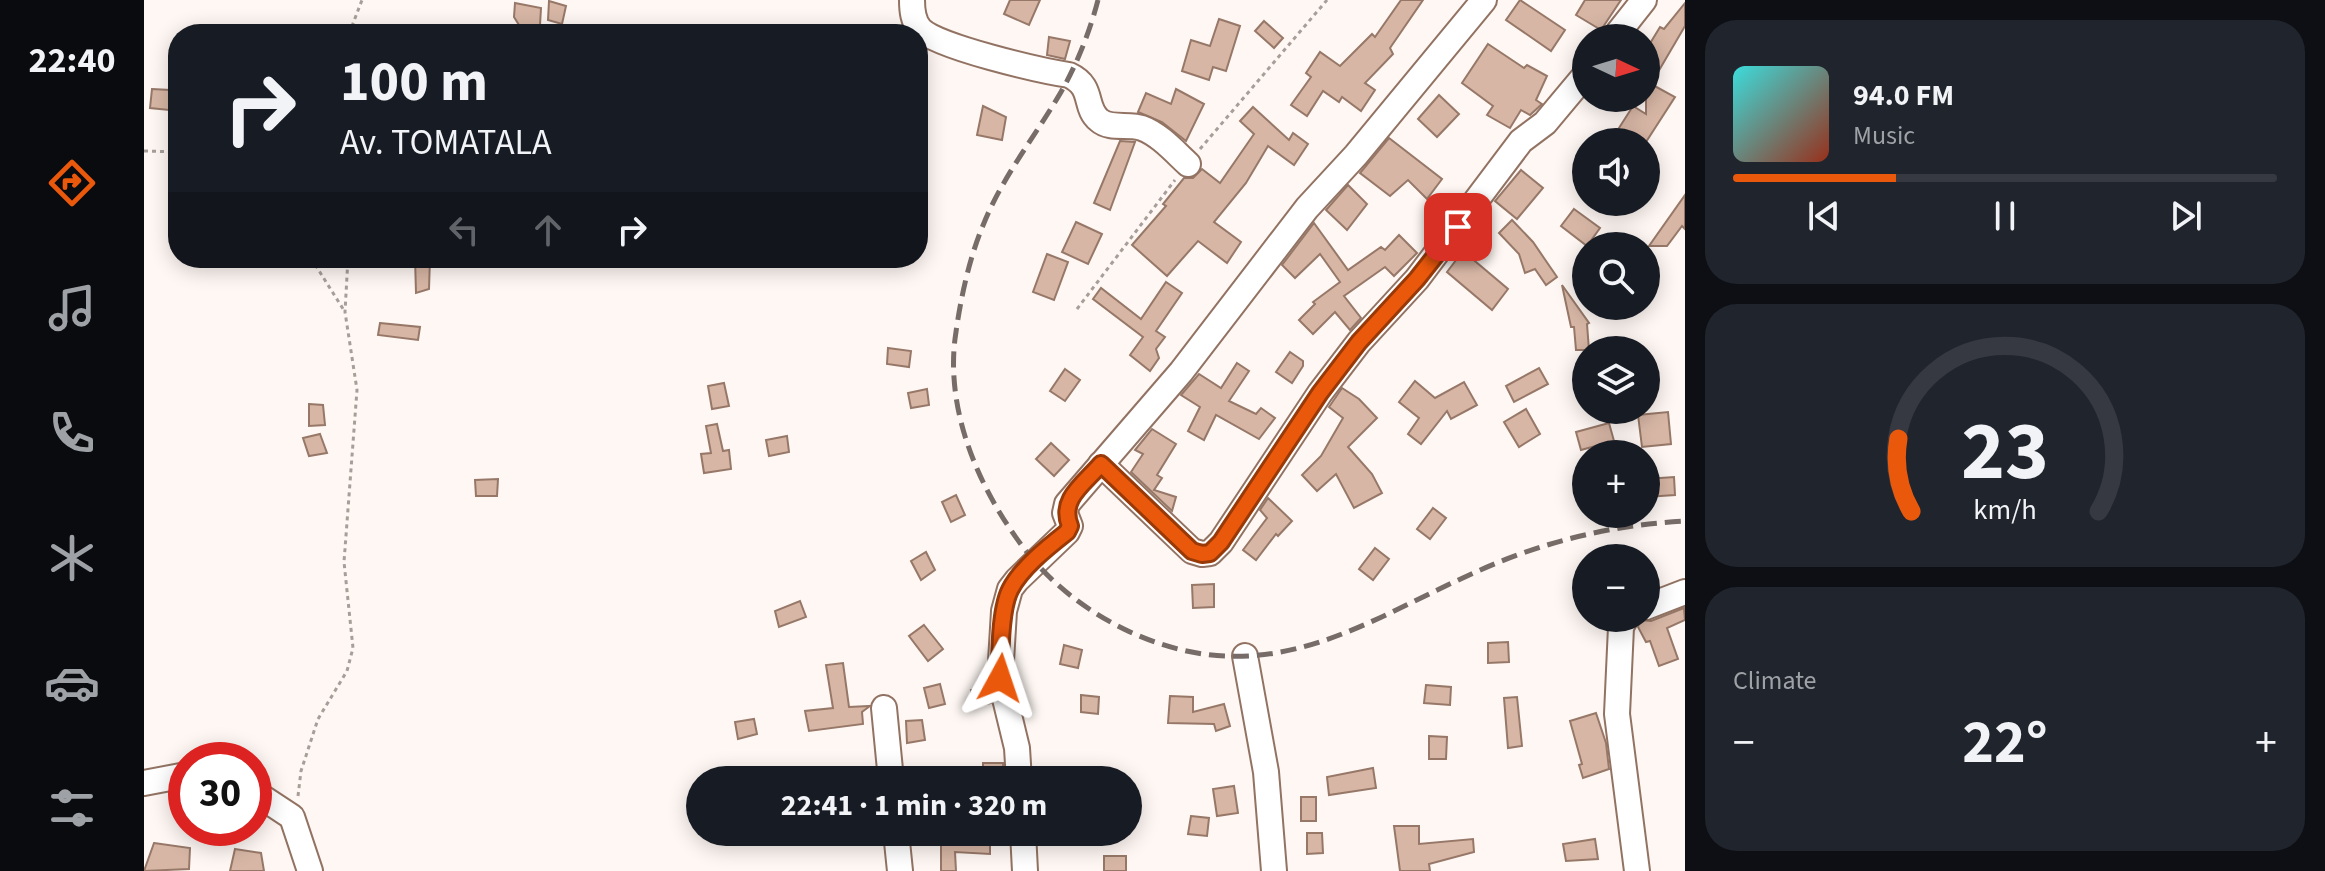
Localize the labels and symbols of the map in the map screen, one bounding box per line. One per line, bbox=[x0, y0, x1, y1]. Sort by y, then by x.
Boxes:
north arrow bbox=[1572, 24, 1660, 112]
pin bbox=[1424, 193, 1492, 261]
position arrow bbox=[958, 636, 1042, 720]
speed limit sign: 30 bbox=[168, 742, 272, 846]

